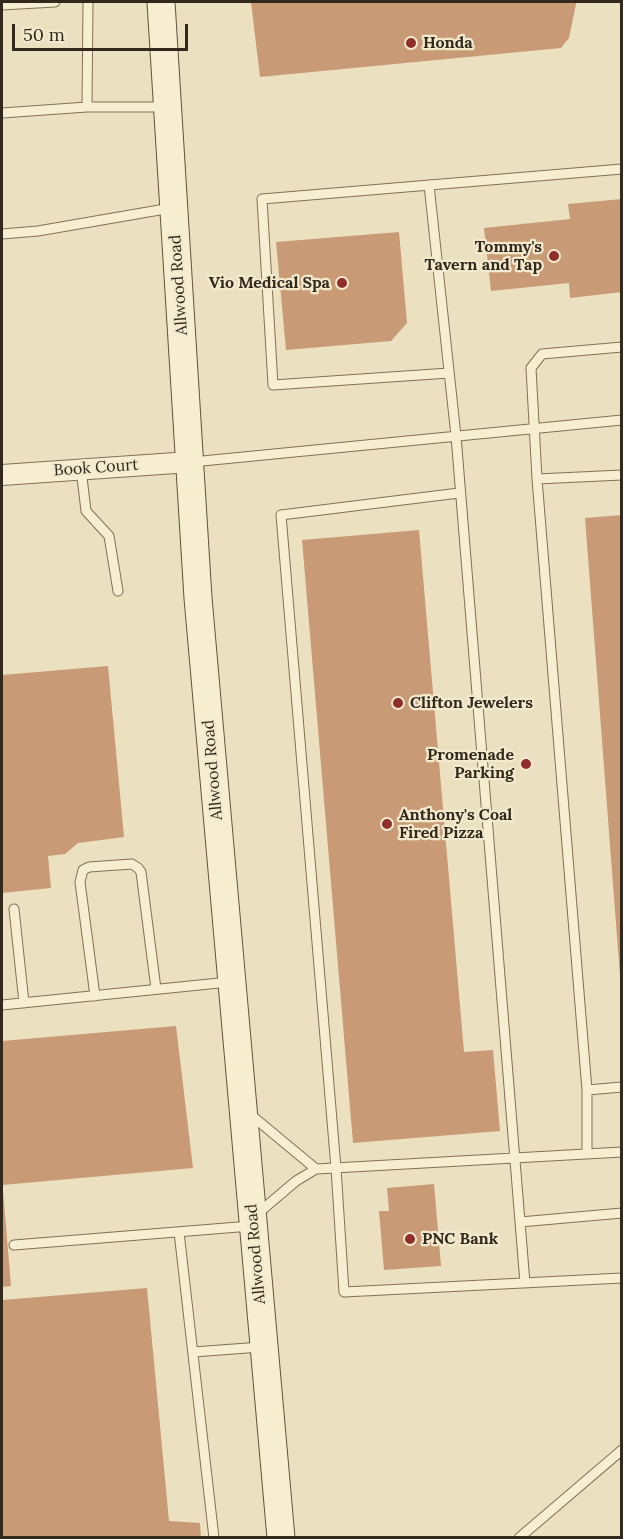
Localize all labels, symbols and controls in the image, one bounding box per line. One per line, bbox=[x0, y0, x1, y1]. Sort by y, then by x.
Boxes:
scale bar bbox=[15, 12, 190, 50]
text: 50 m bbox=[23, 23, 65, 46]
place label: Honda bbox=[423, 33, 473, 53]
marker: Honda bbox=[404, 36, 418, 50]
street label: Allwood Road bbox=[166, 234, 192, 336]
place label: Tommy's Tavern and Tap bbox=[425, 237, 542, 275]
marker: Tommy's Tavern and Tap bbox=[547, 249, 561, 263]
place label: Vio Medical Spa bbox=[209, 273, 330, 293]
marker: Vio Medical Spa bbox=[335, 276, 349, 290]
street label: Book Court bbox=[53, 455, 139, 481]
place label: Clifton Jewelers bbox=[410, 693, 533, 713]
marker: Clifton Jewelers bbox=[391, 696, 405, 710]
street label: Allwood Road bbox=[199, 719, 227, 821]
place label: Promenade Parking bbox=[427, 745, 514, 783]
marker: Promenade Parking bbox=[519, 757, 533, 771]
place label: Anthony's Coal Fired Pizza bbox=[399, 805, 512, 843]
marker: Anthony's Coal Fired Pizza bbox=[380, 817, 394, 831]
street label: Allwood Road bbox=[242, 1203, 270, 1305]
place label: PNC Bank bbox=[422, 1229, 498, 1249]
marker: PNC Bank bbox=[403, 1232, 417, 1246]

